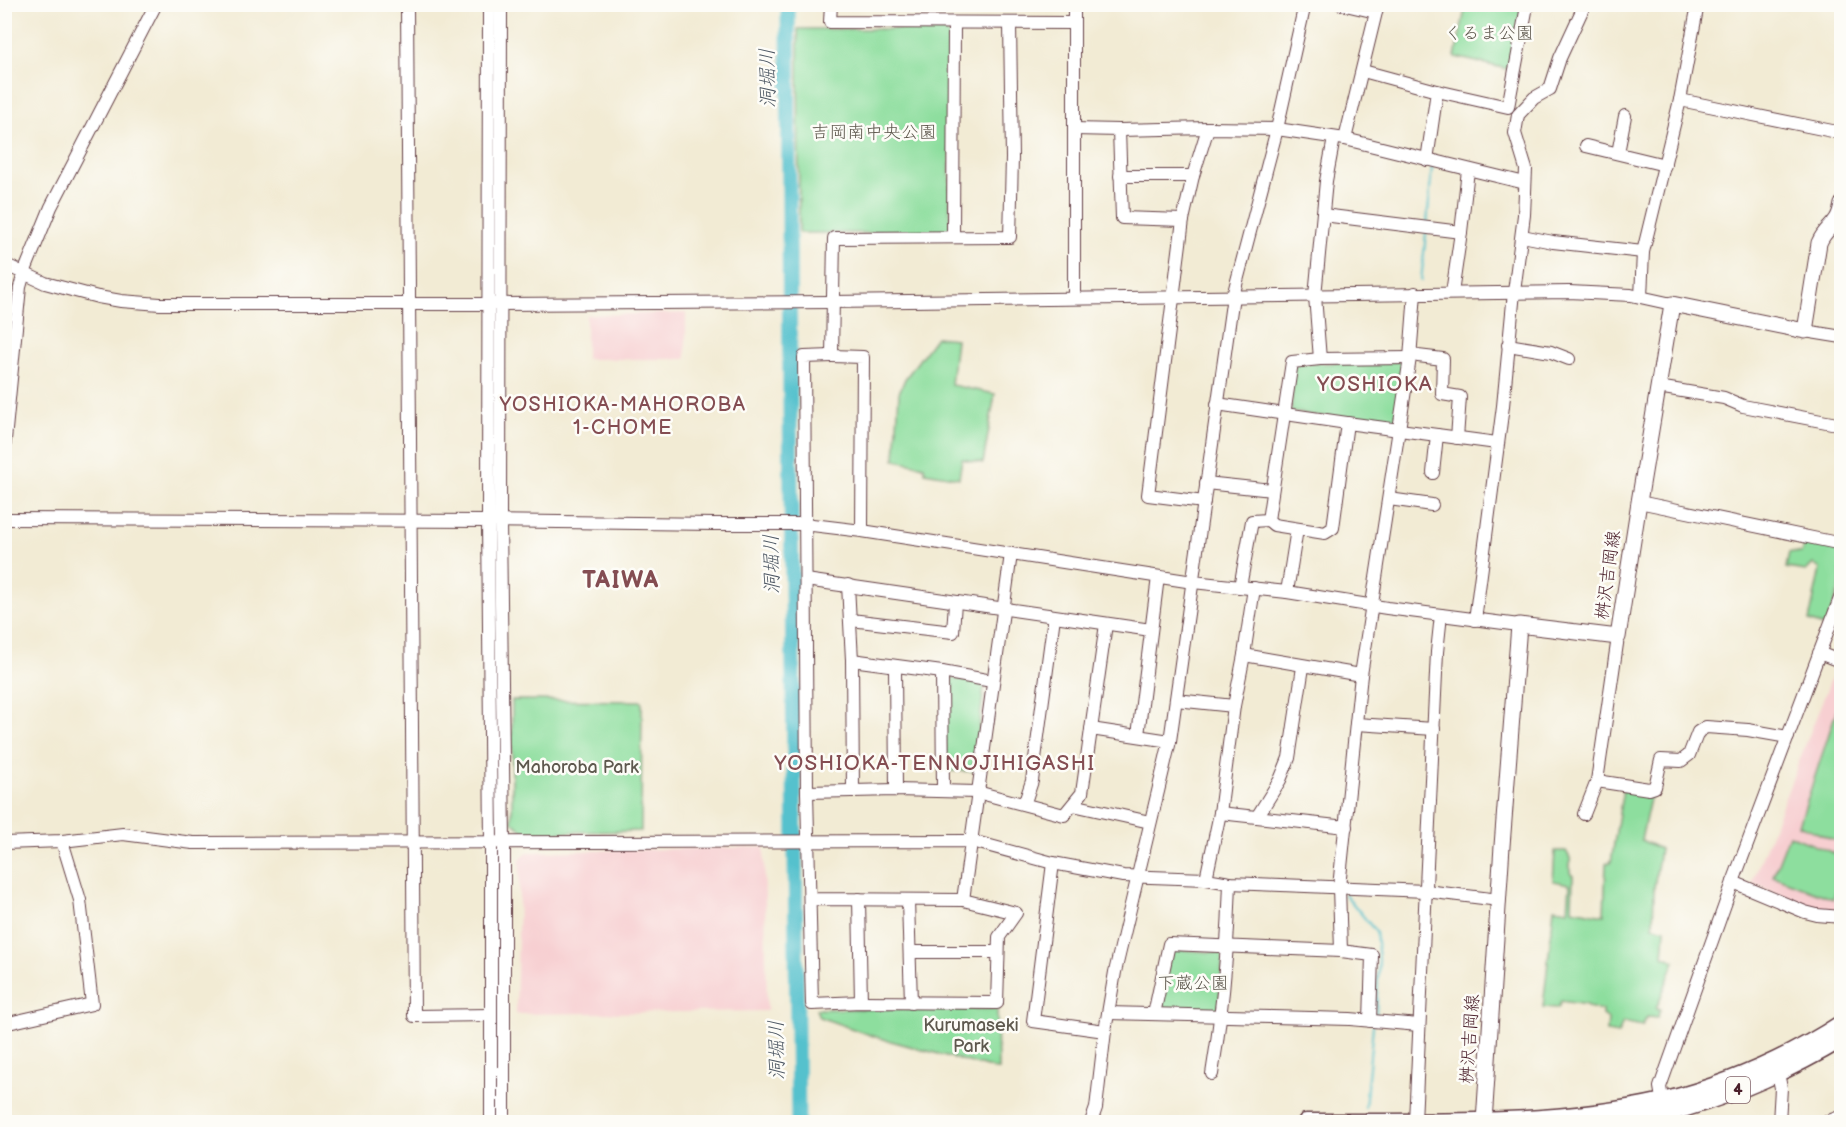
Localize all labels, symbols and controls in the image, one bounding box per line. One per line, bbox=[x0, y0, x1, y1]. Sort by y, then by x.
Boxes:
park label: くるま公園 bbox=[1444, 23, 1534, 44]
water label: 洞堀川 bbox=[755, 48, 781, 108]
park label: 吉岡南中央公園 bbox=[811, 122, 937, 143]
district label: YOSHIOKA bbox=[1316, 372, 1433, 397]
district label: YOSHIOKA-MAHOROBA 1-CHOME bbox=[499, 393, 746, 440]
street label: 桝沢吉岡線 bbox=[1591, 529, 1625, 621]
water label: 洞堀川 bbox=[759, 534, 785, 594]
district label: TAIWA bbox=[582, 566, 660, 595]
district label: YOSHIOKA-TENNOJIHIGASHI bbox=[773, 751, 1096, 776]
park label: Mahoroba Park bbox=[515, 757, 639, 778]
park label: 下蔵公園 bbox=[1157, 973, 1229, 994]
street label: 桝沢吉岡線 bbox=[1456, 993, 1484, 1085]
park label: Kurumaseki Park bbox=[923, 1015, 1019, 1057]
water label: 洞堀川 bbox=[764, 1020, 790, 1080]
road number: 4 bbox=[1726, 1077, 1750, 1103]

